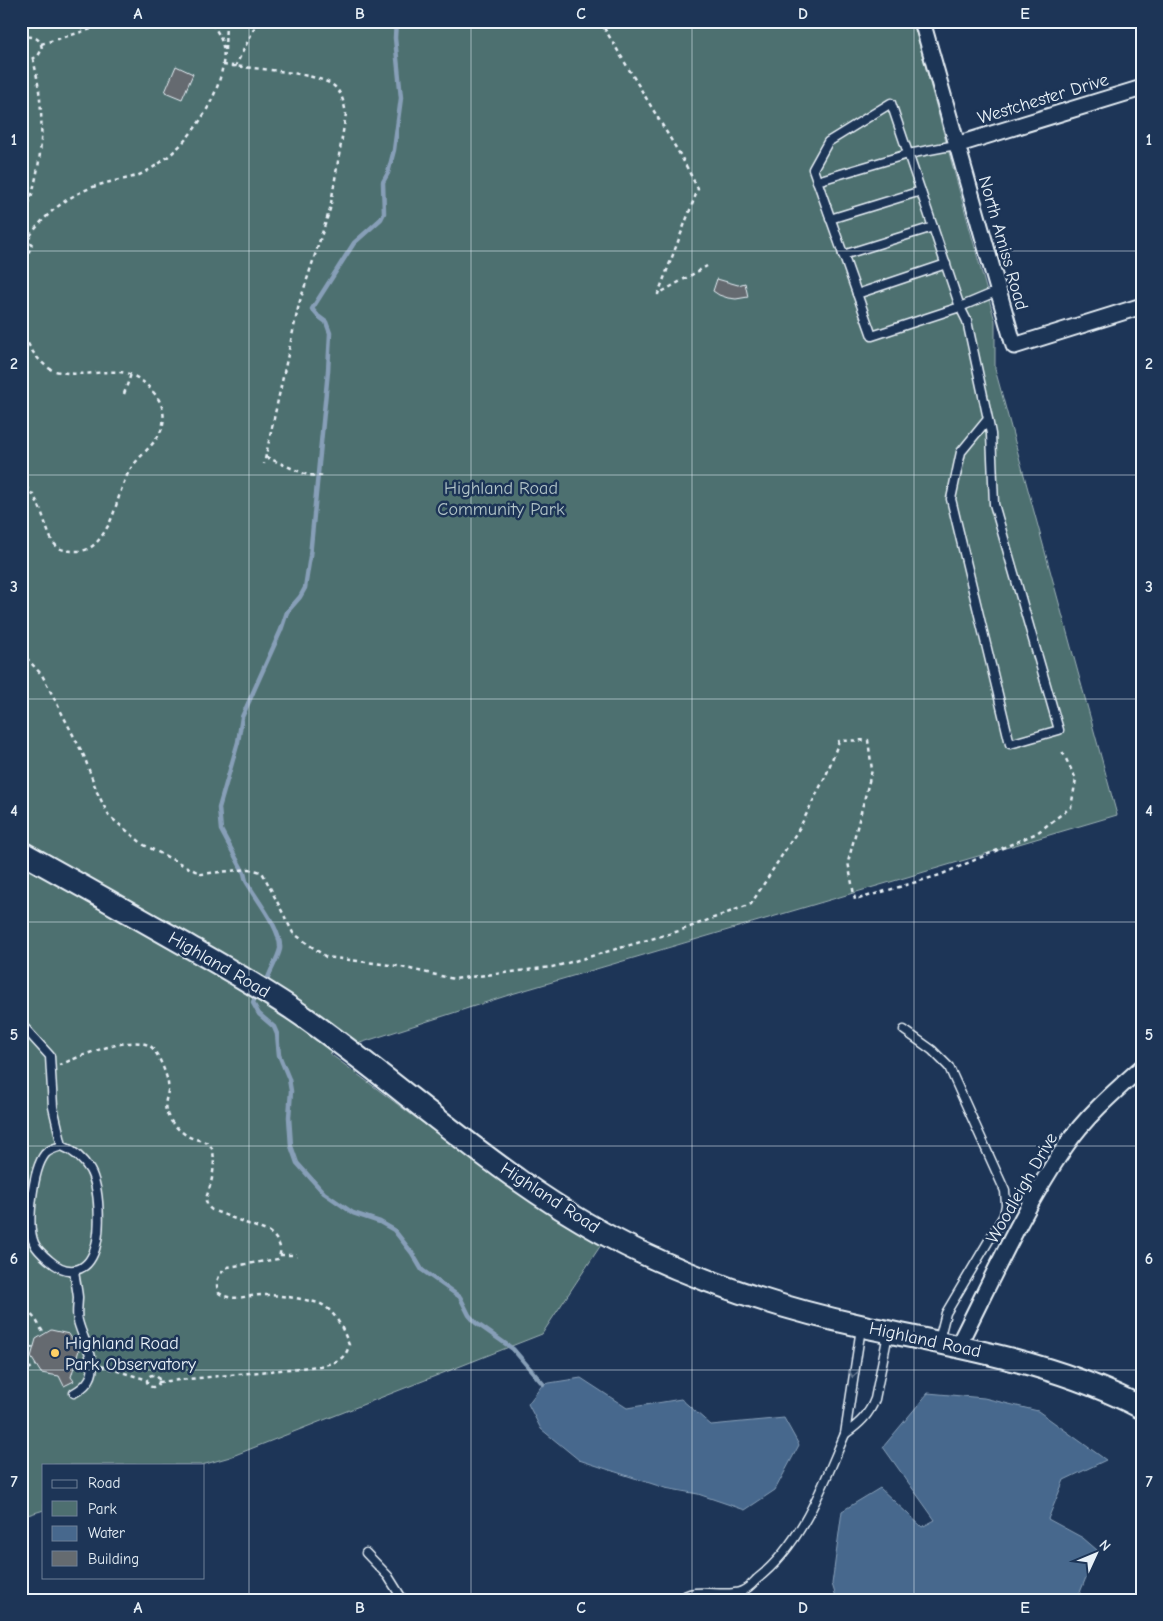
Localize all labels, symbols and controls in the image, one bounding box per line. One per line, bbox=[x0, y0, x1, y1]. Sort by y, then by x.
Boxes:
text: A bbox=[134, 5, 143, 23]
text: B bbox=[355, 5, 365, 23]
text: C bbox=[576, 5, 586, 23]
text: D bbox=[798, 5, 808, 23]
text: E bbox=[1020, 5, 1030, 23]
street label: Westchester Drive bbox=[975, 69, 1111, 129]
text: 1 bbox=[11, 131, 17, 149]
text: 1 bbox=[1146, 131, 1152, 149]
street label: North Amiss Road bbox=[974, 173, 1032, 313]
text: 2 bbox=[10, 355, 18, 373]
text: 2 bbox=[1145, 355, 1153, 373]
park label: Highland Road Community Park bbox=[437, 478, 565, 520]
text: 3 bbox=[10, 578, 18, 596]
text: 3 bbox=[1145, 578, 1153, 596]
text: 4 bbox=[10, 802, 18, 820]
text: 4 bbox=[1145, 802, 1153, 820]
street label: Highland Road bbox=[164, 927, 274, 1003]
text: 5 bbox=[10, 1026, 18, 1044]
text: 5 bbox=[1145, 1026, 1153, 1044]
street label: Woodleigh Drive bbox=[982, 1129, 1062, 1247]
street label: Highland Road bbox=[497, 1158, 603, 1238]
text: 6 bbox=[10, 1250, 18, 1268]
text: 6 bbox=[1145, 1250, 1153, 1268]
street label: Highland Road bbox=[867, 1318, 983, 1362]
place label: Highland Road Park Observatory bbox=[65, 1333, 197, 1375]
marker: Highland Road Park Observatory bbox=[49, 1347, 61, 1359]
one-way arrow bbox=[848, 1370, 859, 1378]
legend bbox=[42, 1464, 205, 1578]
text: 7 bbox=[10, 1473, 18, 1491]
text: 7 bbox=[1145, 1473, 1153, 1491]
text: Road bbox=[88, 1474, 120, 1492]
text: Park bbox=[88, 1500, 117, 1518]
text: Water bbox=[88, 1524, 125, 1542]
north arrow bbox=[1070, 1528, 1120, 1578]
text: N bbox=[1096, 1536, 1114, 1555]
text: Building bbox=[88, 1550, 139, 1568]
text: A bbox=[134, 1599, 143, 1617]
text: B bbox=[355, 1599, 365, 1617]
text: C bbox=[576, 1599, 586, 1617]
text: D bbox=[798, 1599, 808, 1617]
text: E bbox=[1020, 1599, 1030, 1617]

